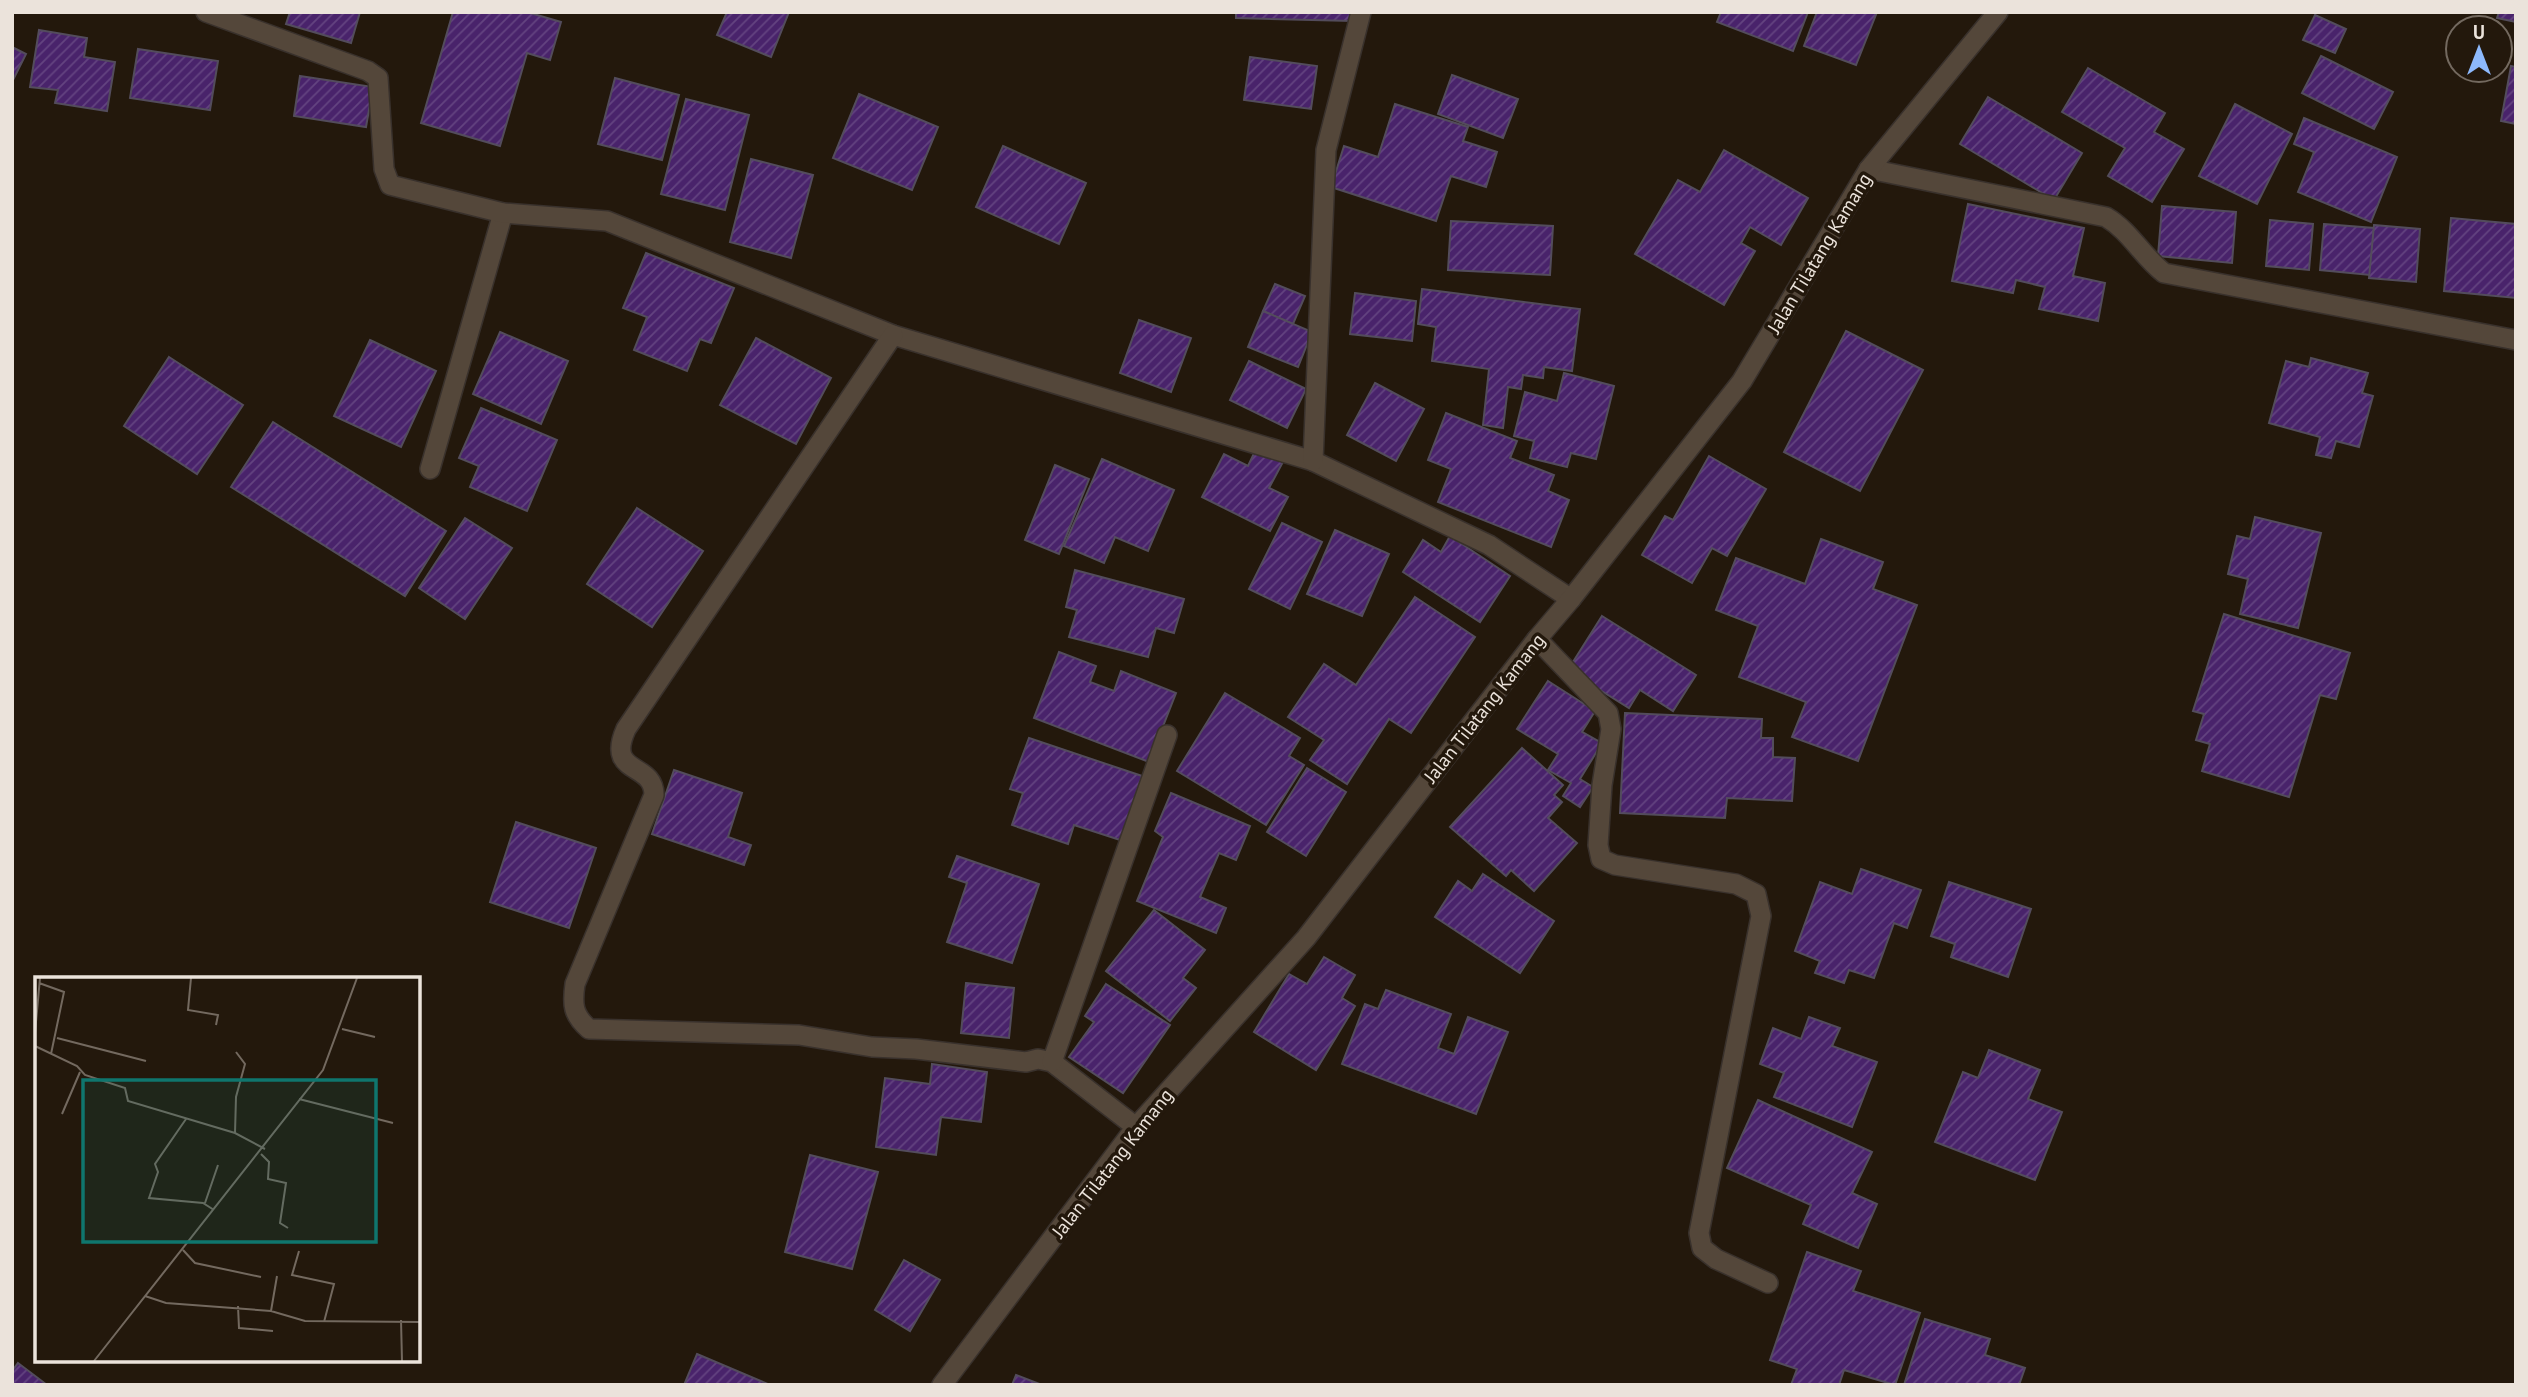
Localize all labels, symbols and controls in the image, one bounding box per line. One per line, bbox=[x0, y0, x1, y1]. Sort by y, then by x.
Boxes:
north arrow bbox=[2444, 14, 2514, 84]
text: U bbox=[2473, 20, 2485, 44]
street label: Jalan Tilatang Kamang bbox=[1761, 168, 1876, 338]
street label: Jalan Tilatang Kamang bbox=[1418, 629, 1550, 788]
inset map bbox=[35, 977, 420, 1362]
street label: Jalan Tilatang Kamang bbox=[1046, 1084, 1178, 1243]

